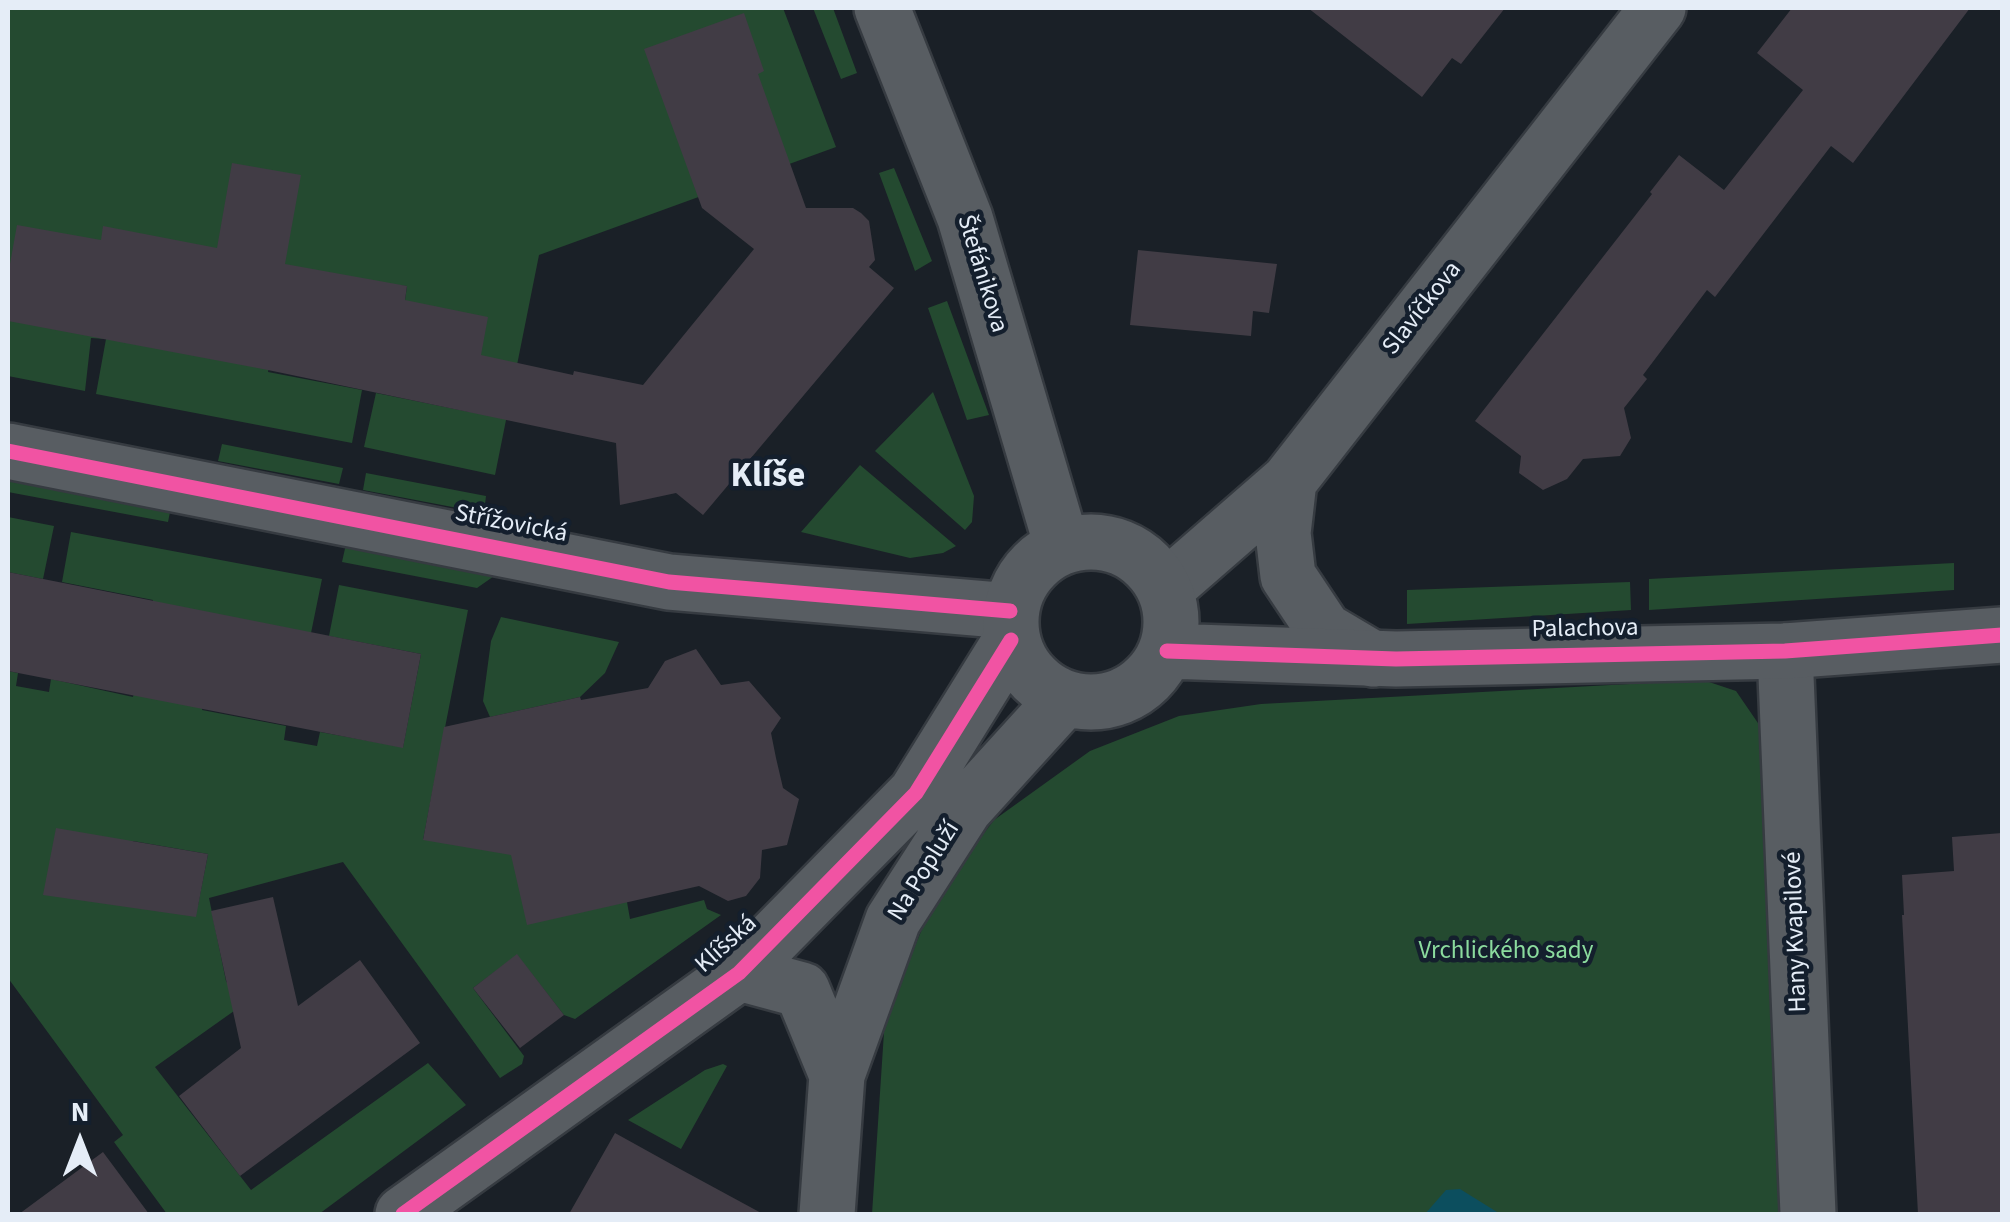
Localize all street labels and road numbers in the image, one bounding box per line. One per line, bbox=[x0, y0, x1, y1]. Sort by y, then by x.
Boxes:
street label: Štefánikova bbox=[949, 211, 1013, 337]
street label: Slavíčkova bbox=[1377, 256, 1469, 362]
street label: Střížovická bbox=[452, 499, 570, 551]
street label: Palachova bbox=[1531, 614, 1639, 646]
street label: Na Popluží bbox=[883, 817, 967, 927]
street label: Hany Kvapilové bbox=[1779, 851, 1815, 1013]
street label: Klíšská bbox=[690, 910, 764, 980]

